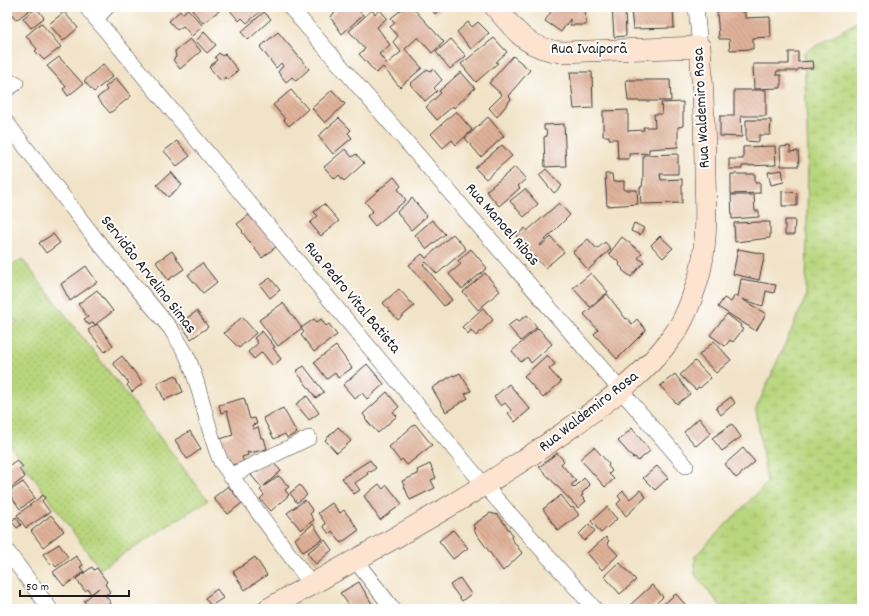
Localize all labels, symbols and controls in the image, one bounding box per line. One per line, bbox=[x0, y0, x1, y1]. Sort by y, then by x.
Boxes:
street label: Rua Ivaiporã bbox=[551, 38, 627, 61]
street label: Rua Waldemiro Rosa bbox=[687, 47, 717, 169]
street label: Rua Manoel Ribas bbox=[459, 178, 545, 272]
street label: Servidão Arvelino Simas bbox=[94, 211, 202, 339]
street label: Rua Pedro Vital Batista bbox=[298, 237, 406, 359]
street label: Rua Waldemiro Rosa bbox=[534, 365, 644, 458]
scale bar bbox=[20, 572, 129, 598]
text: 50 m bbox=[26, 579, 49, 596]

